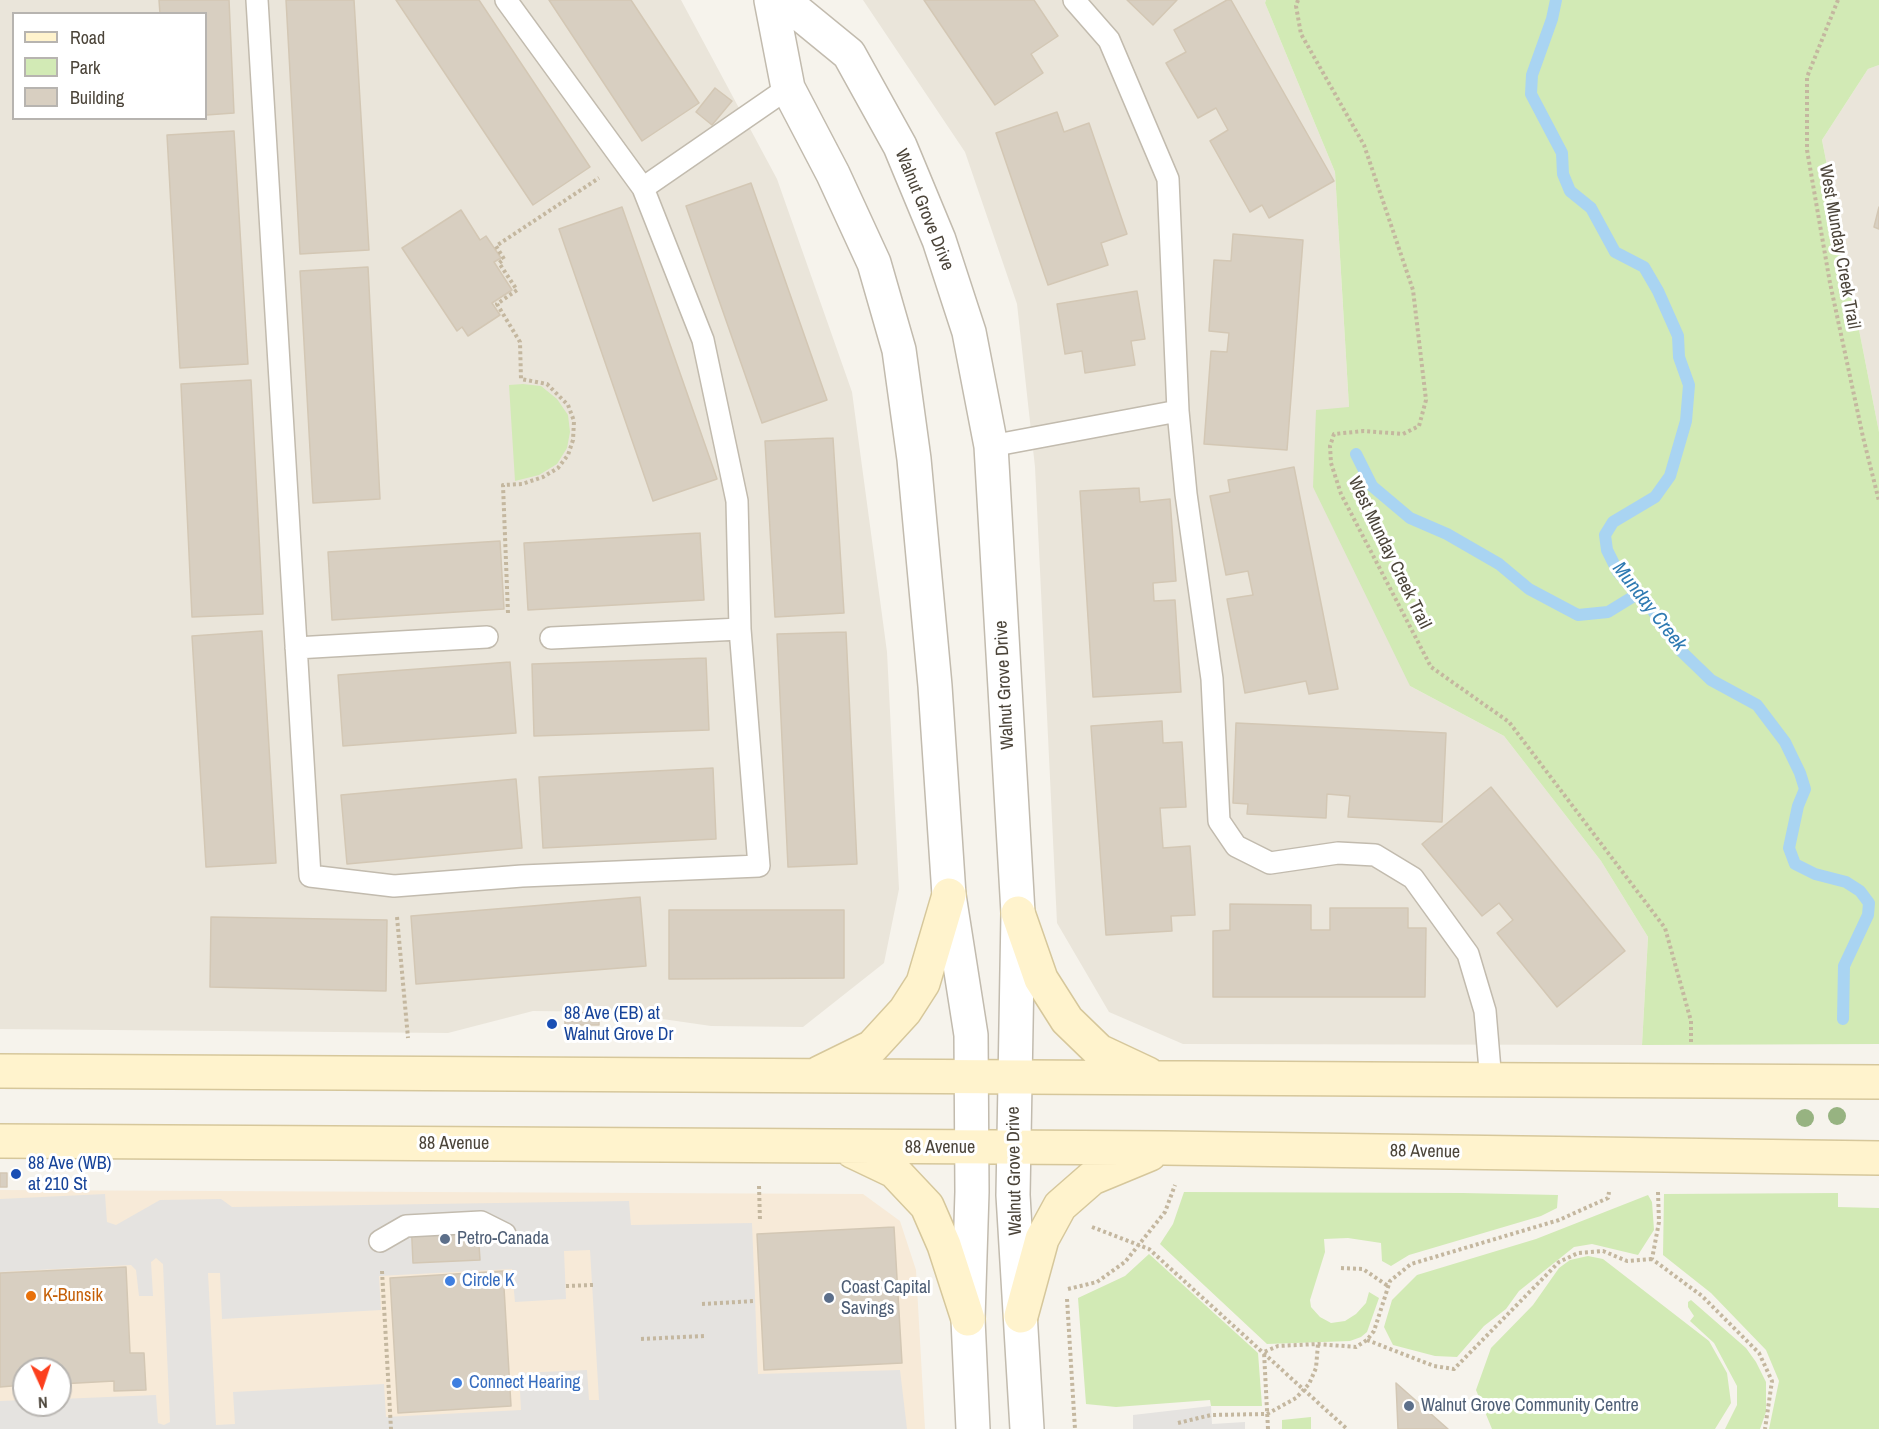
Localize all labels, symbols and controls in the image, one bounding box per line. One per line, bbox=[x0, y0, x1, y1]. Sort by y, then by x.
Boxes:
legend bbox=[12, 12, 207, 120]
text: Road bbox=[70, 25, 105, 50]
text: Park bbox=[70, 55, 100, 80]
text: Building bbox=[70, 85, 124, 110]
street label: Walnut Grove Drive bbox=[890, 146, 958, 274]
street label: West Munday Creek Trail bbox=[1814, 163, 1864, 331]
street label: West Munday Creek Trail bbox=[1343, 473, 1435, 633]
water label: Munday Creek bbox=[1607, 558, 1691, 656]
street label: Walnut Grove Drive bbox=[991, 620, 1019, 750]
place label: 88 Ave (EB) at Walnut Grove Dr bbox=[564, 1003, 673, 1046]
marker: 88 Ave (EB) at Walnut Grove Dr bbox=[545, 1017, 559, 1031]
street label: Walnut Grove Drive bbox=[1003, 1106, 1027, 1236]
street label: 88 Avenue bbox=[419, 1133, 489, 1155]
street label: 88 Avenue bbox=[905, 1137, 975, 1159]
street label: 88 Avenue bbox=[1390, 1141, 1460, 1163]
place label: 88 Ave (WB) at 210 St bbox=[28, 1153, 111, 1196]
marker: 88 Ave (WB) at 210 St bbox=[9, 1167, 23, 1181]
place label: Petro-Canada bbox=[457, 1228, 549, 1250]
marker: Petro-Canada bbox=[438, 1232, 452, 1246]
place label: Circle K bbox=[462, 1270, 514, 1292]
marker: Circle K bbox=[443, 1274, 457, 1288]
place label: Coast Capital Savings bbox=[841, 1277, 930, 1320]
place label: K-Bunsik bbox=[43, 1285, 103, 1307]
marker: K-Bunsik bbox=[24, 1289, 38, 1303]
marker: Coast Capital Savings bbox=[822, 1291, 836, 1305]
north arrow bbox=[12, 1357, 72, 1417]
place label: Connect Hearing bbox=[469, 1372, 581, 1394]
marker: Connect Hearing bbox=[450, 1376, 464, 1390]
text: N bbox=[38, 1392, 48, 1414]
place label: Walnut Grove Community Centre bbox=[1421, 1395, 1639, 1417]
marker: Walnut Grove Community Centre bbox=[1402, 1399, 1416, 1413]

